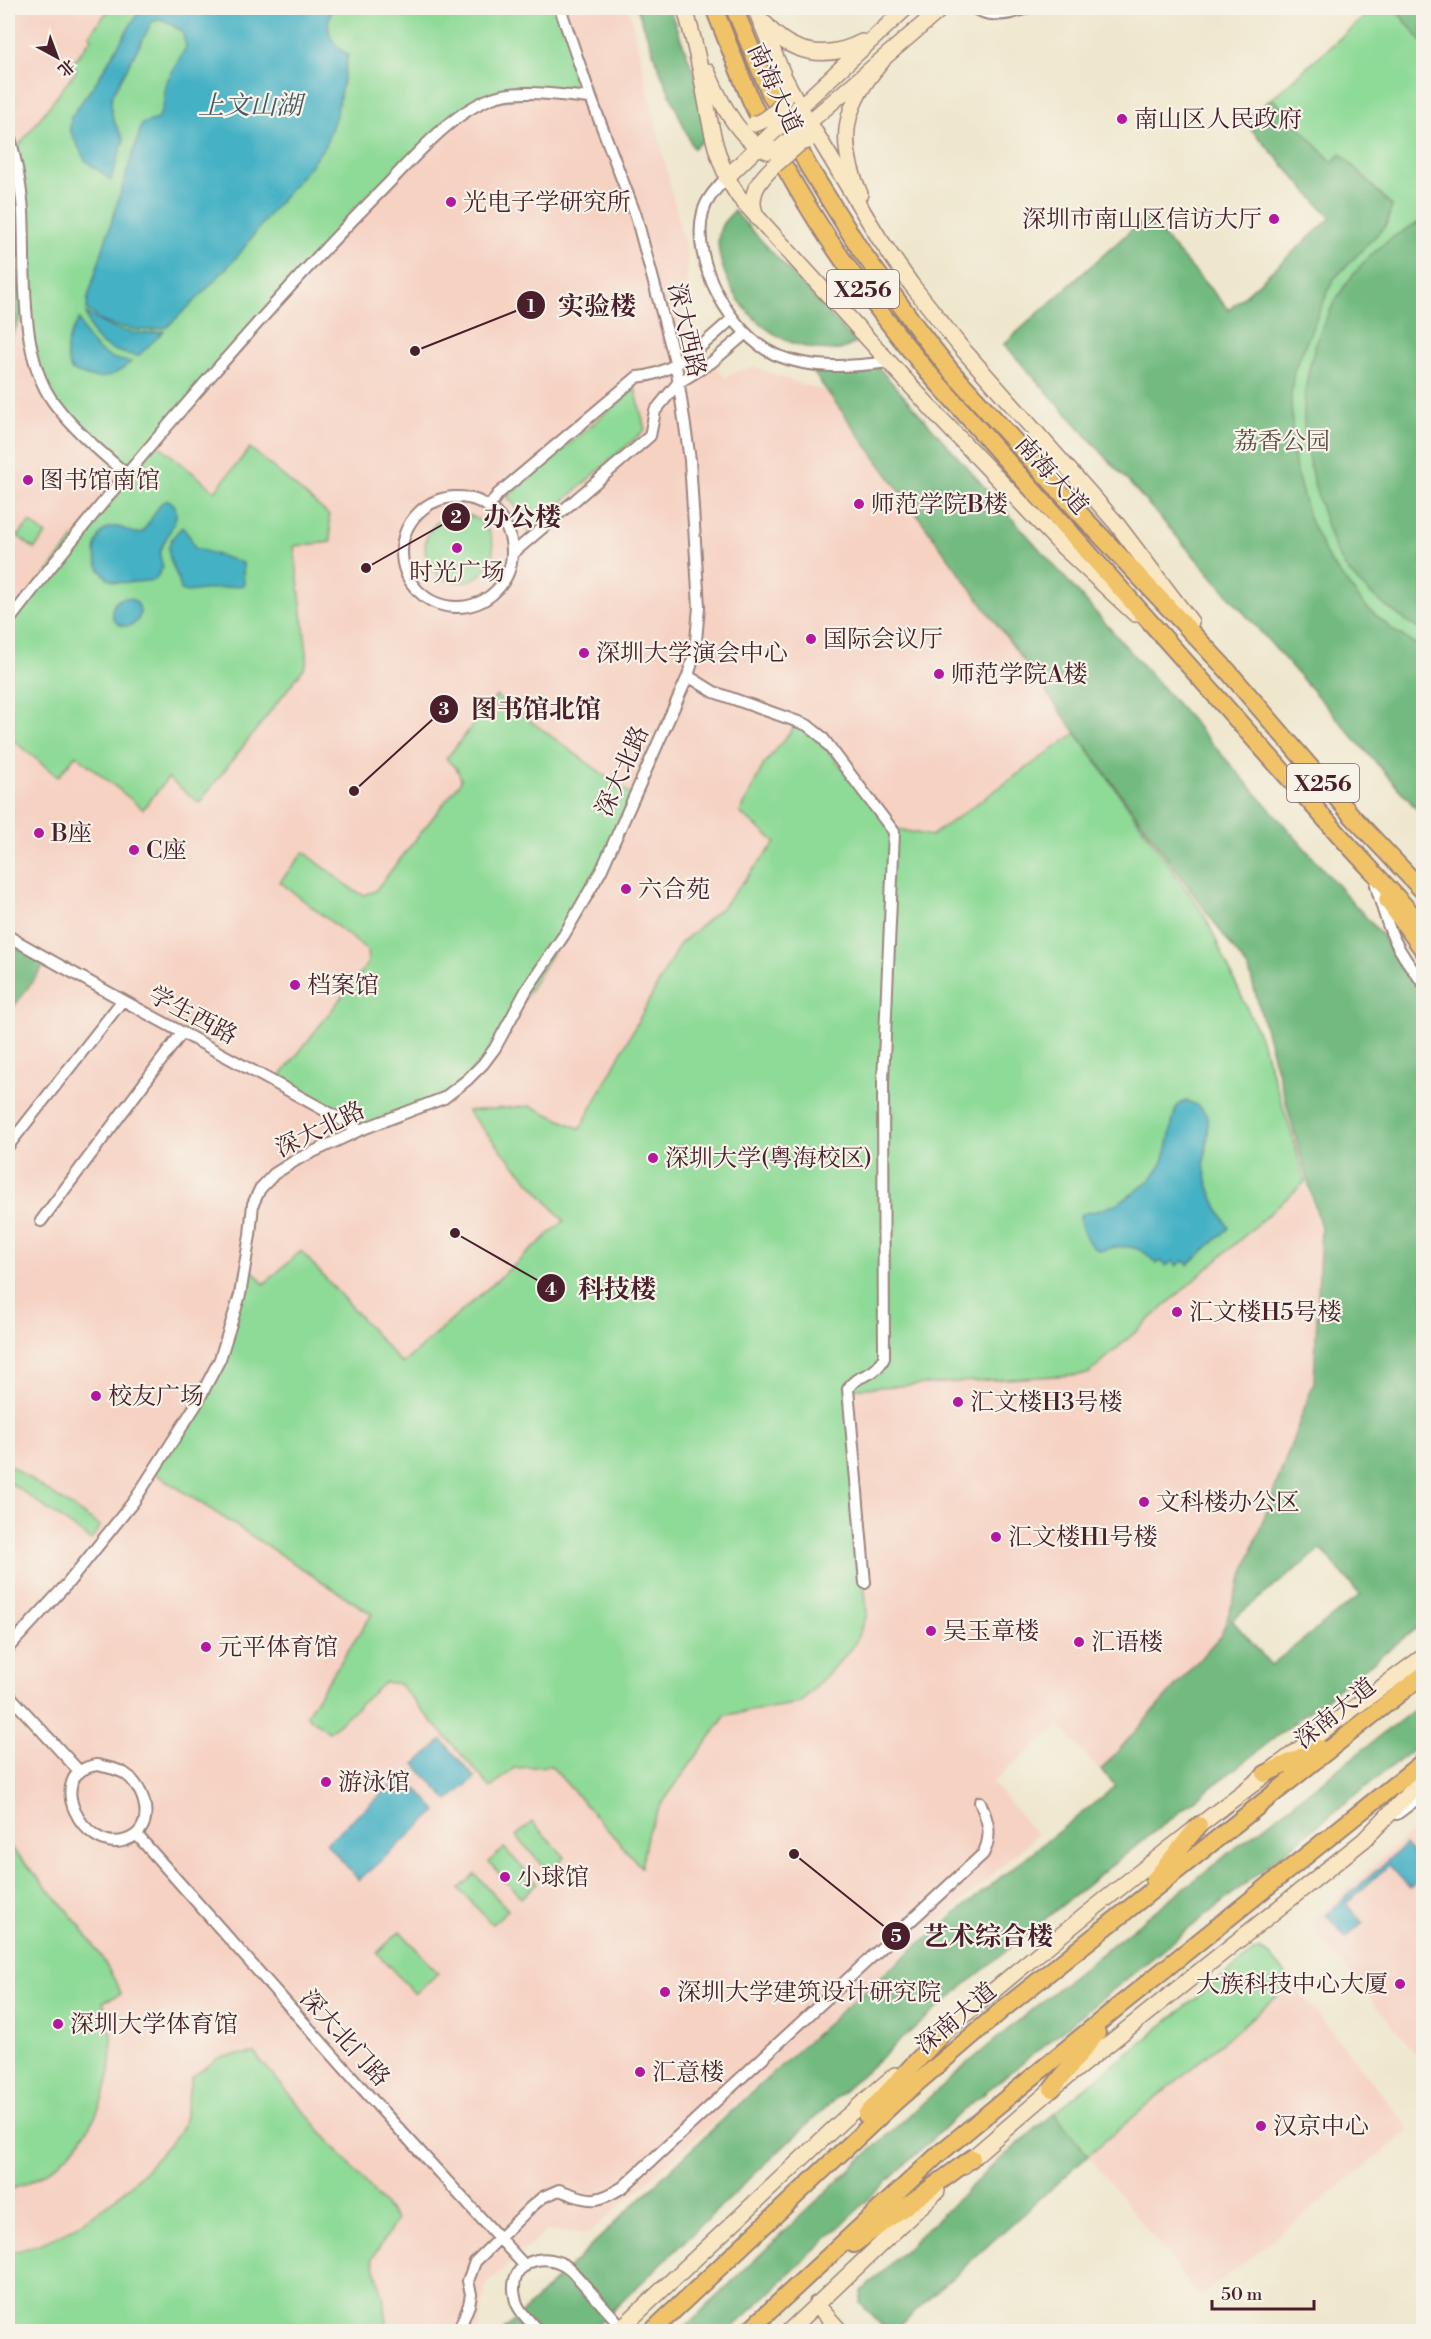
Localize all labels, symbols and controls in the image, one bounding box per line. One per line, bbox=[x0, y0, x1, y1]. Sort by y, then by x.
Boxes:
north arrow bbox=[27, 27, 87, 87]
street label: 南海大道 bbox=[740, 39, 808, 138]
text: 北 bbox=[54, 55, 79, 80]
water label: 上文山湖 bbox=[198, 90, 306, 122]
place label: 南山区人民政府 bbox=[1134, 105, 1302, 135]
marker: 南山区人民政府 bbox=[1115, 112, 1129, 126]
place label: 光电子学研究所 bbox=[463, 188, 631, 218]
marker: 光电子学研究所 bbox=[444, 195, 458, 209]
place label: 深圳市南山区信访大厅 bbox=[1022, 205, 1262, 235]
marker: 深圳市南山区信访大厅 bbox=[1267, 212, 1281, 226]
road number: X256 bbox=[827, 270, 899, 308]
street label: 深大西路 bbox=[661, 280, 711, 380]
callout: 实验楼 bbox=[516, 283, 648, 327]
text: 实验楼 bbox=[558, 291, 636, 323]
text: 1 bbox=[527, 295, 536, 318]
park label: 荔香公园 bbox=[1234, 427, 1330, 457]
street label: 南海大道 bbox=[1008, 430, 1095, 521]
place label: 图书馆南馆 bbox=[40, 466, 160, 496]
marker: 图书馆南馆 bbox=[21, 473, 35, 487]
place label: 师范学院B楼 bbox=[871, 490, 1008, 520]
callout: 办公楼 bbox=[441, 495, 573, 539]
marker: 师范学院B楼 bbox=[852, 497, 866, 511]
text: 办公楼 bbox=[483, 502, 561, 534]
text: 2 bbox=[450, 506, 462, 529]
marker: 时光广场 bbox=[450, 541, 464, 555]
place label: 时光广场 bbox=[409, 558, 505, 588]
place label: 国际会议厅 bbox=[823, 625, 943, 655]
marker: 国际会议厅 bbox=[804, 632, 818, 646]
place label: 深圳大学演会中心 bbox=[596, 639, 788, 669]
marker: 深圳大学演会中心 bbox=[577, 646, 591, 660]
place label: 师范学院A楼 bbox=[951, 660, 1087, 690]
marker: 师范学院A楼 bbox=[932, 667, 946, 681]
callout: 图书馆北馆 bbox=[429, 687, 613, 731]
text: 图书馆北馆 bbox=[471, 694, 601, 726]
text: 3 bbox=[439, 698, 450, 721]
street label: 深大北路 bbox=[590, 721, 656, 821]
road number: X256 bbox=[1287, 764, 1359, 802]
place label: B座 bbox=[50, 819, 92, 849]
marker: B座 bbox=[32, 826, 46, 840]
place label: C座 bbox=[146, 836, 187, 866]
marker: C座 bbox=[127, 843, 141, 857]
place label: 六合苑 bbox=[638, 875, 710, 905]
marker: 六合苑 bbox=[619, 882, 633, 896]
place label: 档案馆 bbox=[307, 971, 379, 1001]
marker: 档案馆 bbox=[288, 978, 302, 992]
street label: 学生西路 bbox=[143, 980, 242, 1052]
street label: 深大北路 bbox=[271, 1095, 370, 1164]
place label: 深圳大学(粤海校区) bbox=[665, 1144, 872, 1174]
marker: 深圳大学(粤海校区) bbox=[646, 1151, 660, 1165]
callout: 科技楼 bbox=[536, 1266, 668, 1310]
text: 科技楼 bbox=[578, 1274, 656, 1306]
text: 4 bbox=[545, 1278, 557, 1301]
place label: 汇文楼H5号楼 bbox=[1189, 1298, 1341, 1328]
marker: 汇文楼H5号楼 bbox=[1170, 1305, 1184, 1319]
place label: 校友广场 bbox=[108, 1382, 204, 1412]
place label: 汇文楼H3号楼 bbox=[970, 1388, 1122, 1418]
marker: 校友广场 bbox=[89, 1389, 103, 1403]
marker: 汇文楼H3号楼 bbox=[951, 1395, 965, 1409]
place label: 文科楼办公区 bbox=[1156, 1488, 1300, 1518]
marker: 文科楼办公区 bbox=[1137, 1495, 1151, 1509]
place label: 汇文楼H1号楼 bbox=[1008, 1523, 1158, 1553]
marker: 汇文楼H1号楼 bbox=[989, 1530, 1003, 1544]
place label: 吴玉章楼 bbox=[943, 1617, 1039, 1647]
marker: 吴玉章楼 bbox=[924, 1624, 938, 1638]
place label: 汇语楼 bbox=[1091, 1628, 1163, 1658]
place label: 元平体育馆 bbox=[218, 1633, 338, 1663]
marker: 汇语楼 bbox=[1072, 1635, 1086, 1649]
marker: 元平体育馆 bbox=[199, 1640, 213, 1654]
street label: 深南大道 bbox=[1289, 1672, 1382, 1756]
place label: 游泳馆 bbox=[338, 1768, 410, 1798]
marker: 游泳馆 bbox=[319, 1775, 333, 1789]
place label: 小球馆 bbox=[517, 1863, 589, 1893]
marker: 小球馆 bbox=[498, 1870, 512, 1884]
callout: 艺术综合楼 bbox=[881, 1914, 1065, 1958]
text: 艺术综合楼 bbox=[923, 1921, 1053, 1953]
text: 5 bbox=[890, 1925, 902, 1948]
place label: 大族科技中心大厦 bbox=[1196, 1970, 1388, 2000]
street label: 深南大道 bbox=[910, 1976, 1003, 2061]
marker: 大族科技中心大厦 bbox=[1393, 1977, 1407, 1991]
place label: 深圳大学建筑设计研究院 bbox=[677, 1978, 941, 2008]
street label: 深大北门路 bbox=[293, 1984, 396, 2093]
marker: 深圳大学建筑设计研究院 bbox=[658, 1985, 672, 1999]
place label: 深圳大学体育馆 bbox=[70, 2010, 238, 2040]
marker: 深圳大学体育馆 bbox=[51, 2017, 65, 2031]
place label: 汇意楼 bbox=[652, 2058, 724, 2088]
marker: 汇意楼 bbox=[633, 2065, 647, 2079]
place label: 汉京中心 bbox=[1273, 2112, 1369, 2142]
marker: 汉京中心 bbox=[1254, 2119, 1268, 2133]
scale bar bbox=[1212, 2273, 1314, 2311]
text: 50 m bbox=[1221, 2283, 1263, 2306]

